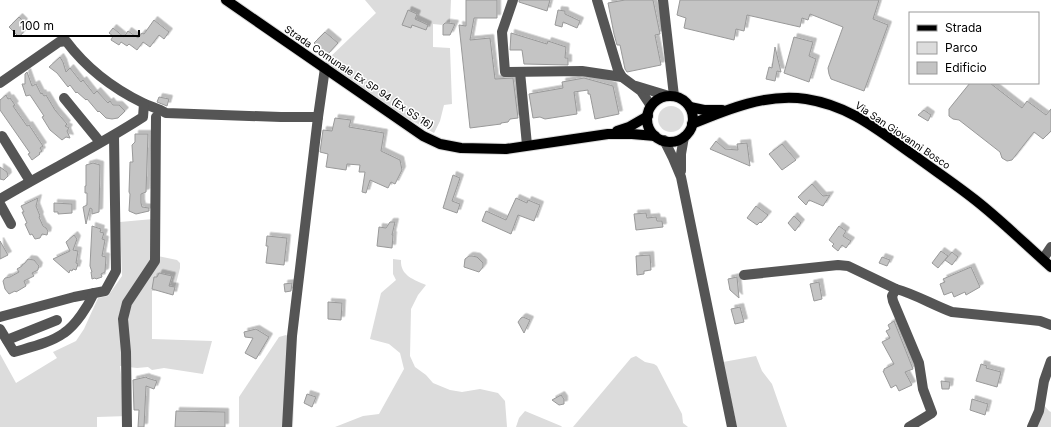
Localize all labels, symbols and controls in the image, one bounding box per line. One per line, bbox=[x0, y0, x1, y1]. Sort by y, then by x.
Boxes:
scale bar bbox=[14, 12, 139, 38]
legend bbox=[909, 12, 1039, 84]
text: 100 m bbox=[20, 18, 54, 33]
text: Strada bbox=[945, 20, 982, 35]
street label: Strada Comunale Ex SP 94 (Ex SS 16) bbox=[282, 23, 436, 131]
text: Parco bbox=[945, 40, 978, 55]
text: Edificio bbox=[945, 60, 987, 75]
street label: Via San Giovanni Bosco bbox=[853, 99, 953, 171]

